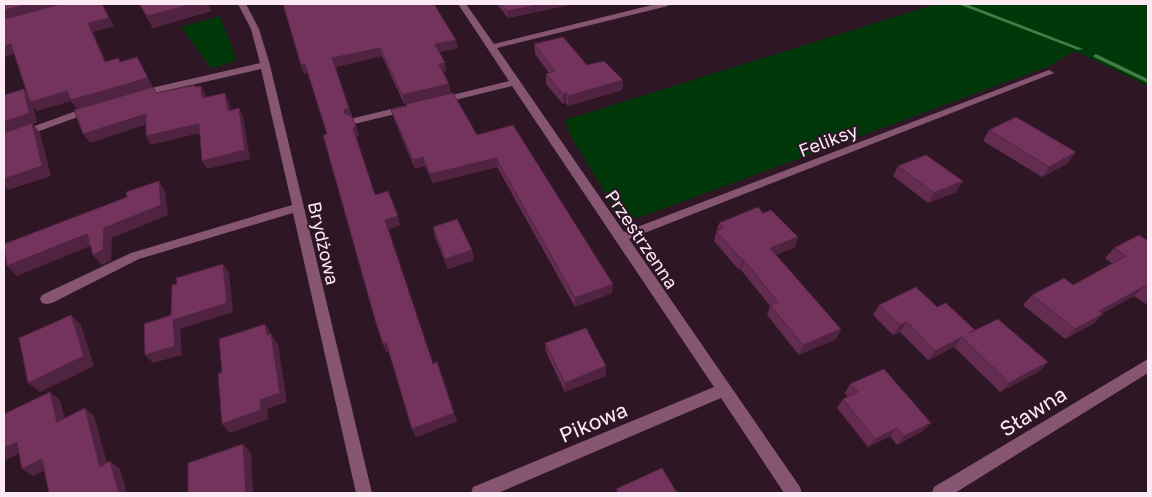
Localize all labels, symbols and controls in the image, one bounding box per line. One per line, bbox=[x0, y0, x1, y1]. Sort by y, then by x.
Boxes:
street label: Feliksy bbox=[795, 119, 861, 161]
street label: Przestrzenna bbox=[601, 185, 683, 293]
street label: Brydżowa bbox=[304, 199, 344, 287]
street label: Sławna bbox=[995, 380, 1071, 442]
street label: Pikowa bbox=[555, 396, 631, 448]

